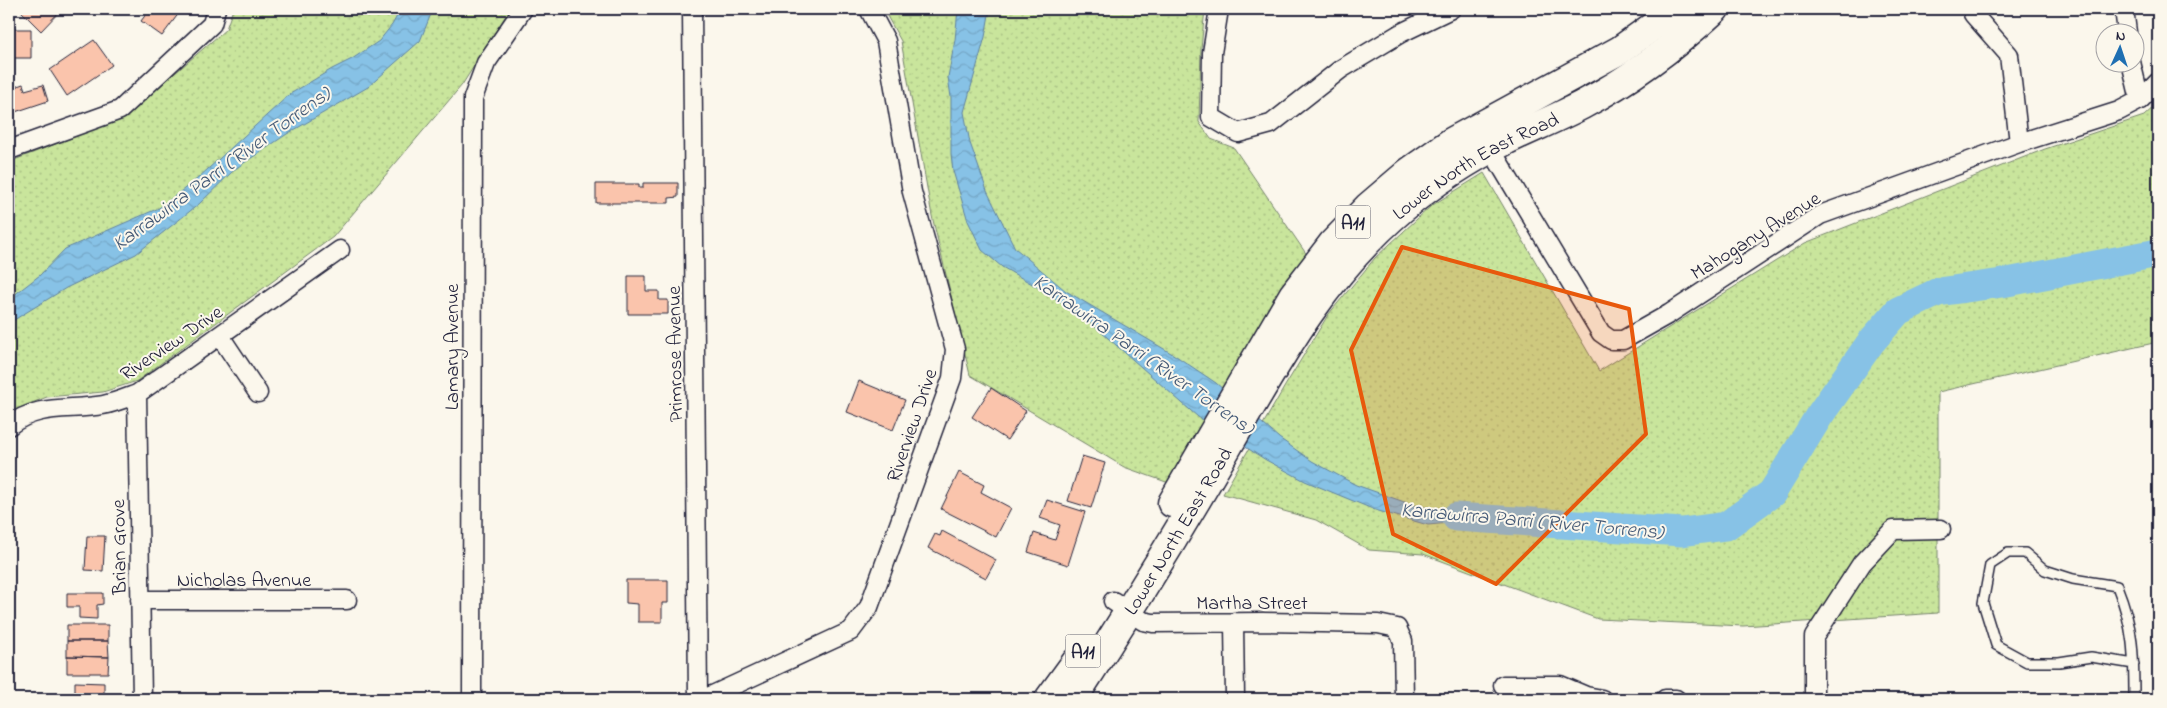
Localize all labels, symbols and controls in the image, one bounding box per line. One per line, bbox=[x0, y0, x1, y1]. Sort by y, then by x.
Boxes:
north arrow bbox=[2094, 22, 2144, 72]
text: N bbox=[2115, 26, 2126, 47]
water label: Karrawirra Parri (River Torrens) bbox=[107, 79, 339, 259]
street label: Lower North East Road bbox=[1387, 106, 1564, 228]
street label: Mahogany Avenue bbox=[1686, 185, 1828, 290]
road number: A11 bbox=[1336, 206, 1370, 238]
water label: Karrawirra Parri (River Torrens) bbox=[1026, 268, 1261, 444]
street label: Lamary Avenue bbox=[439, 284, 468, 410]
street label: Primrose Avenue bbox=[661, 286, 692, 422]
street label: Riverview Drive bbox=[115, 299, 230, 389]
street label: Riverview Drive bbox=[880, 365, 946, 486]
street label: Lower North East Road bbox=[1118, 443, 1241, 622]
water label: Karrawirra Parri (River Torrens) bbox=[1399, 496, 1666, 549]
street label: Brian Grove bbox=[105, 499, 136, 596]
street label: Nicholas Avenue bbox=[177, 567, 311, 596]
street label: Martha Street bbox=[1196, 590, 1308, 619]
road number: A11 bbox=[1066, 634, 1100, 668]

